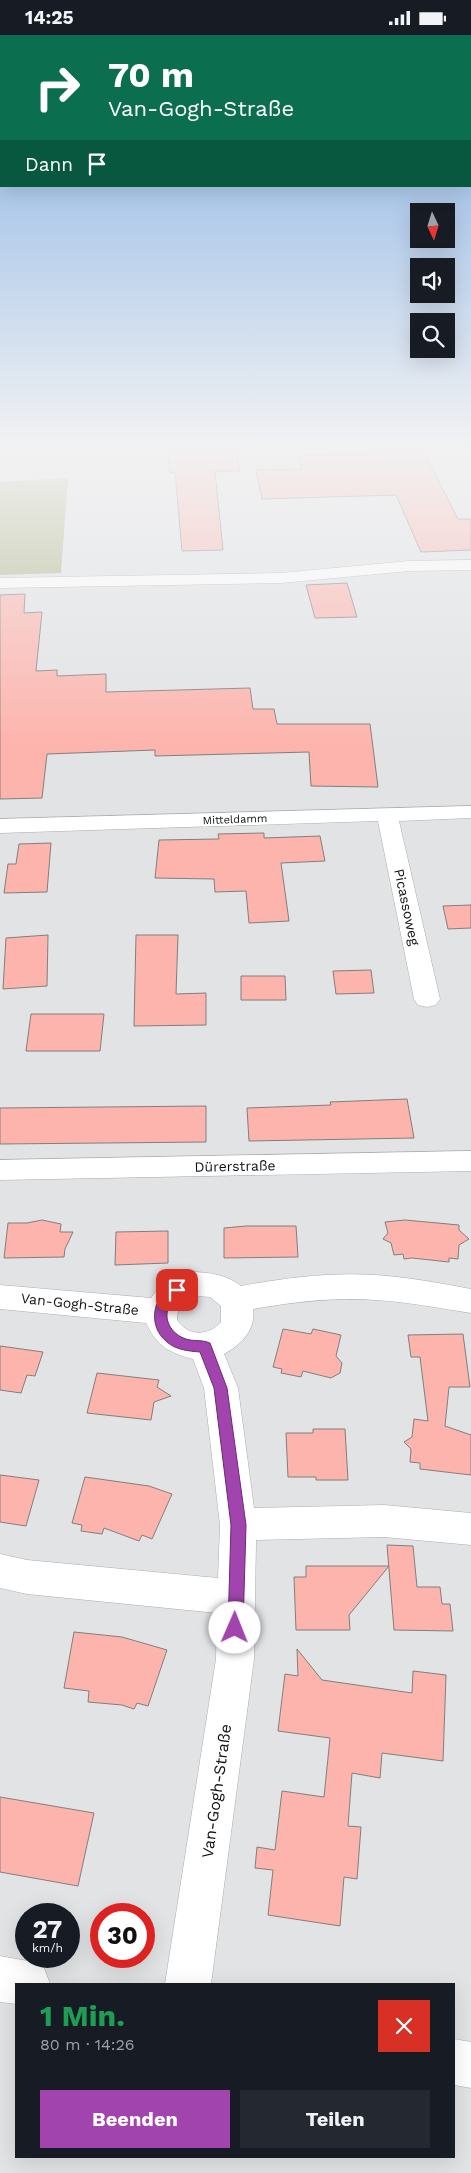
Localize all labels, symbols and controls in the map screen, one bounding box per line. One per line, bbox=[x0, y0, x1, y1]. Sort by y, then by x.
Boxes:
text: 14:25 bbox=[25, 6, 74, 29]
text: 70 m bbox=[108, 54, 194, 96]
icon: right bbox=[25, 55, 90, 120]
text: Van-Gogh-Straße bbox=[108, 96, 294, 121]
icon: arrive bbox=[83, 150, 111, 178]
text: Dann bbox=[25, 153, 73, 176]
north arrow bbox=[410, 203, 455, 247]
map controls bbox=[410, 203, 455, 358]
button: sound bbox=[410, 258, 455, 303]
button: search bbox=[410, 313, 455, 358]
street label: Mitteldamm bbox=[202, 812, 268, 827]
street label: Picassoweg bbox=[391, 867, 423, 947]
street label: Dürerstraße bbox=[194, 1157, 276, 1175]
pin bbox=[156, 1269, 198, 1311]
icon: arrive bbox=[163, 1276, 191, 1304]
street label: Van-Gogh-Straße bbox=[20, 1290, 140, 1318]
position arrow bbox=[208, 1601, 260, 1653]
street label: Van-Gogh-Straße bbox=[198, 1723, 235, 1859]
speed limit sign: 30 bbox=[90, 1903, 155, 1968]
text: 27 bbox=[33, 1915, 62, 1944]
text: km/h bbox=[32, 1941, 63, 1955]
text: 1 Min. bbox=[40, 1998, 125, 2033]
button: close bbox=[378, 2000, 430, 2052]
text: 80 m · 14:26 bbox=[40, 2035, 135, 2054]
button: Beenden bbox=[40, 2090, 230, 2148]
button: Teilen bbox=[240, 2090, 430, 2148]

